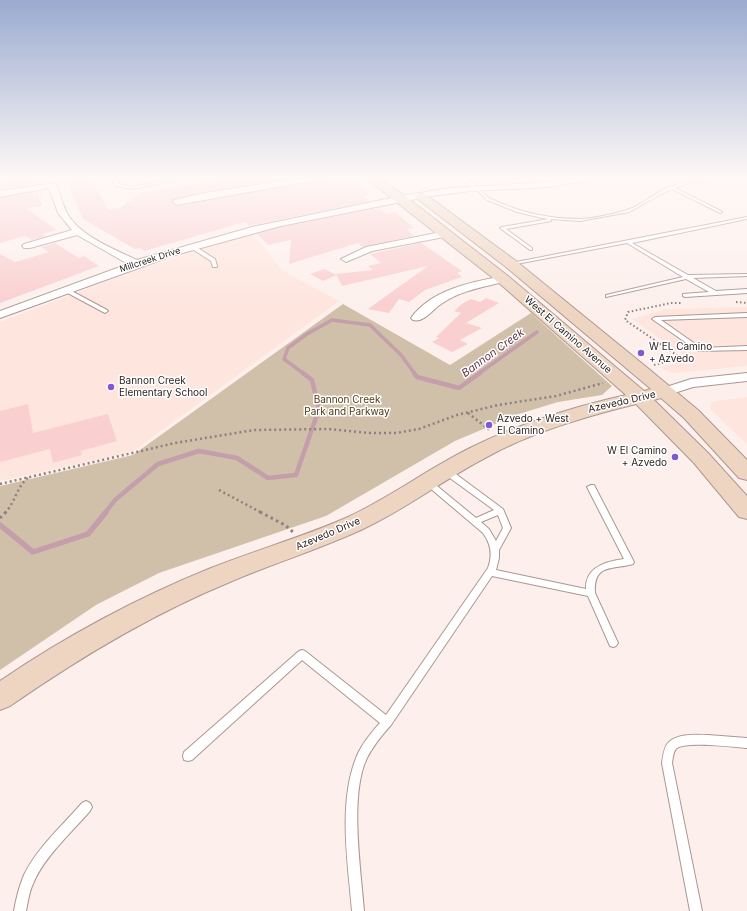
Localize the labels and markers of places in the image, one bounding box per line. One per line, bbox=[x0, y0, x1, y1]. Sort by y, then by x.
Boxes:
place label: W EL Camino + Azvedo bbox=[649, 341, 712, 364]
marker: W EL Camino + Azvedo bbox=[636, 348, 646, 358]
place label: Bannon Creek Elementary School bbox=[119, 375, 208, 398]
marker: Bannon Creek Elementary School bbox=[106, 382, 116, 392]
place label: Azvedo + West El Camino bbox=[497, 413, 569, 436]
marker: Azvedo + West El Camino bbox=[484, 420, 494, 430]
place label: W El Camino + Azvedo bbox=[607, 445, 667, 468]
marker: W El Camino + Azvedo bbox=[670, 452, 680, 462]

